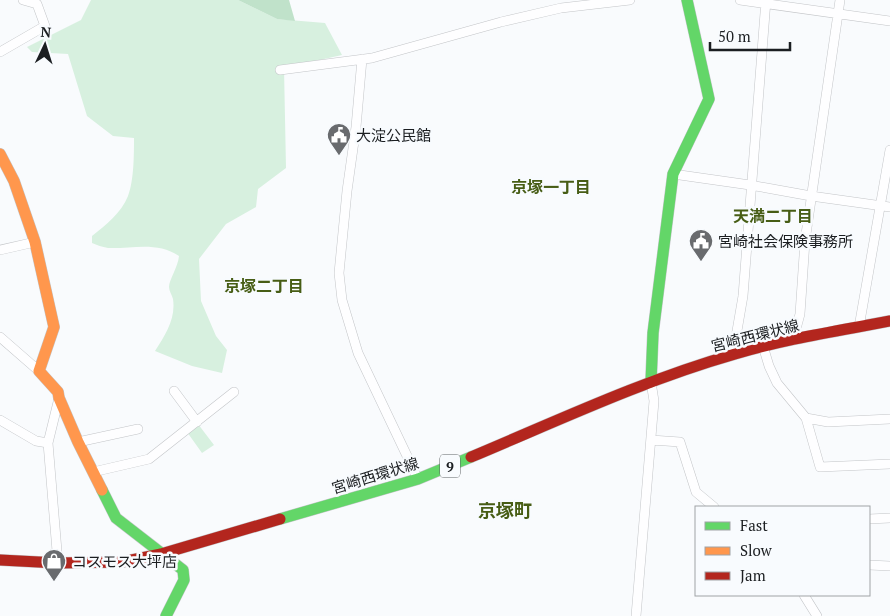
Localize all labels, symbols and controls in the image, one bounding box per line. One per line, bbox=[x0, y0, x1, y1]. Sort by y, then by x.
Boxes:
north arrow bbox=[20, 20, 70, 70]
scale bar bbox=[710, 20, 790, 52]
text: N bbox=[40, 22, 52, 41]
text: 50 m bbox=[718, 26, 751, 46]
public building icon: 大淀公民館 bbox=[326, 122, 352, 156]
place label: 大淀公民館 bbox=[356, 125, 431, 145]
district label: 京塚一丁目 bbox=[511, 176, 591, 198]
district label: 天満二丁目 bbox=[733, 205, 813, 227]
public building icon: 宮崎社会保険事務所 bbox=[688, 228, 714, 262]
place label: 宮崎社会保険事務所 bbox=[718, 231, 853, 251]
district label: 京塚二丁目 bbox=[224, 275, 304, 297]
street label: 宮崎西環状線 bbox=[709, 314, 801, 356]
street label: 宮崎西環状線 bbox=[329, 452, 421, 498]
road number: 9 bbox=[440, 454, 460, 478]
district label: 京塚町 bbox=[478, 498, 532, 522]
legend bbox=[695, 506, 870, 596]
text: Fast bbox=[740, 515, 768, 535]
text: Slow bbox=[740, 540, 773, 560]
shop icon: コスモス大坪店 bbox=[41, 548, 67, 582]
place label: コスモス大坪店 bbox=[72, 551, 177, 571]
text: Jam bbox=[740, 565, 766, 585]

